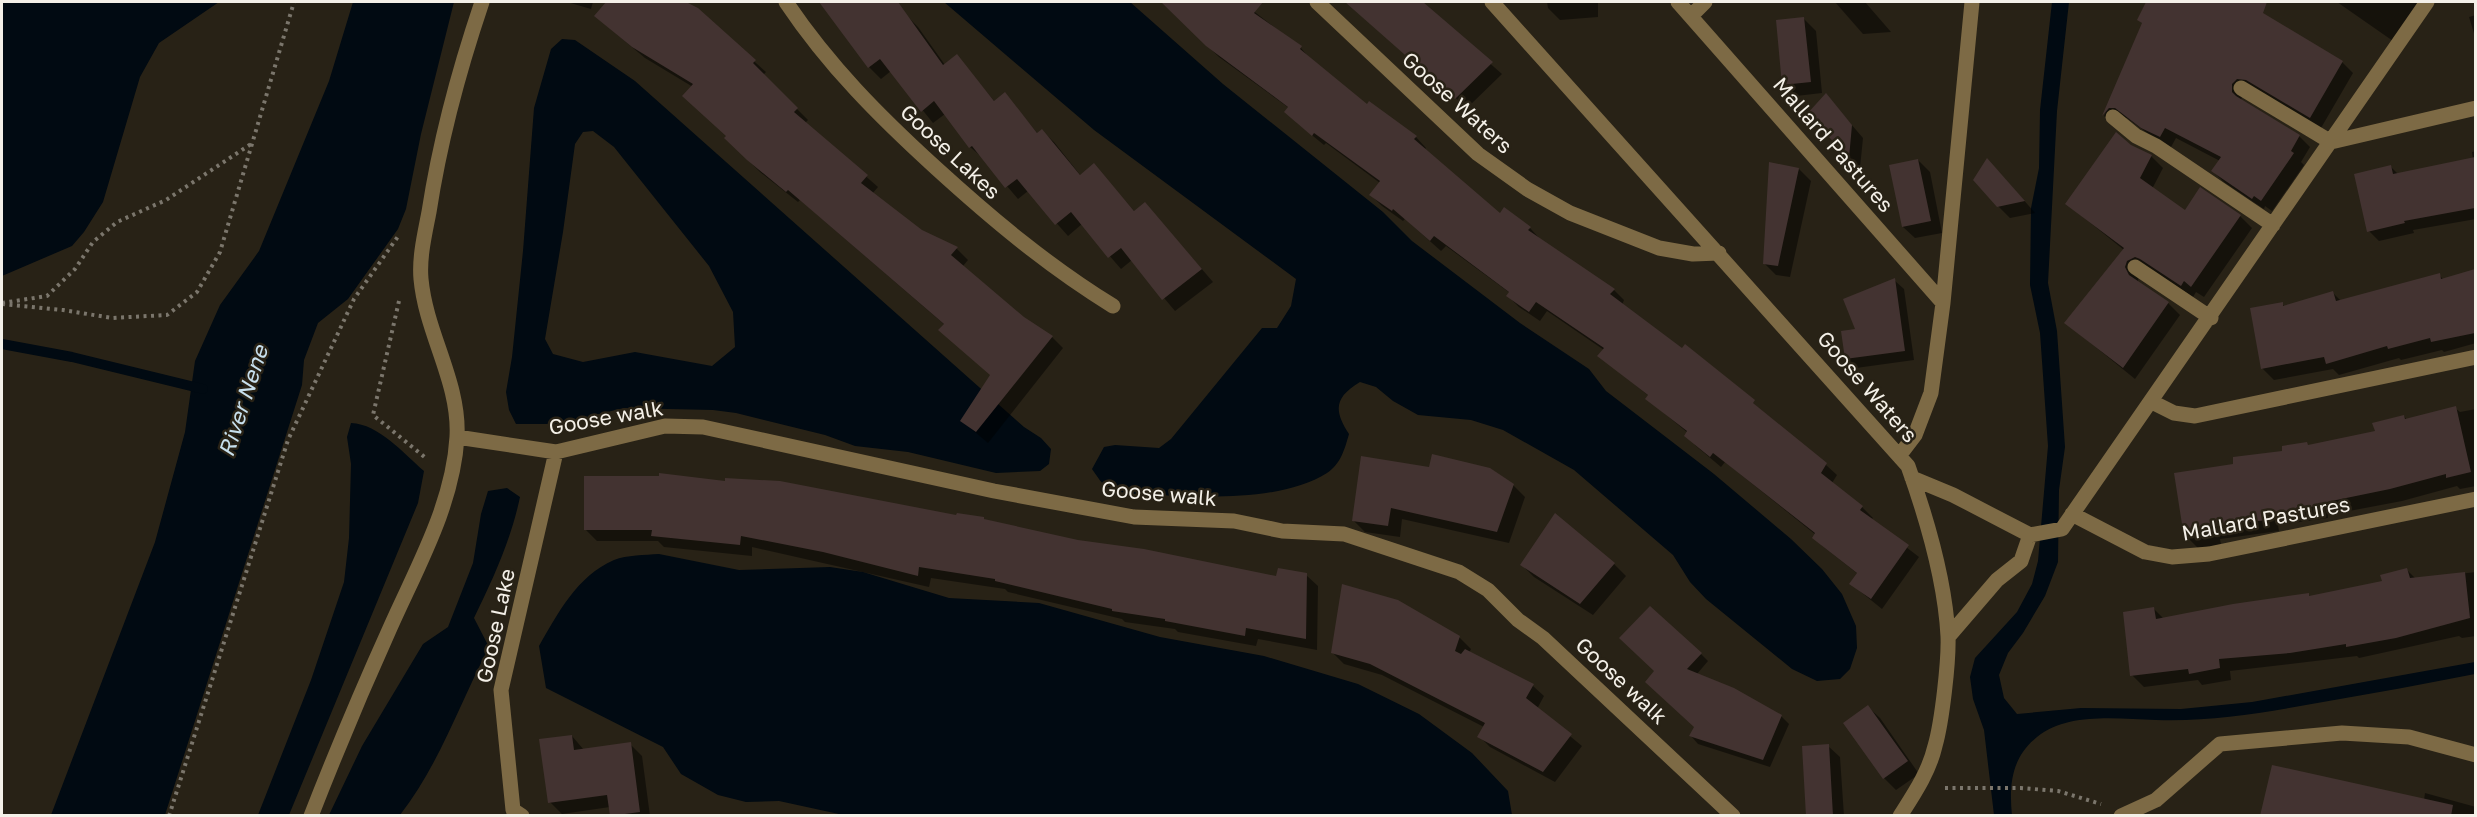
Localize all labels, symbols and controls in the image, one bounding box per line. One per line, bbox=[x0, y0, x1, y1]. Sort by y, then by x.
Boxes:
street label: Goose Waters bbox=[1397, 46, 1518, 159]
street label: Mallard Pastures bbox=[1768, 72, 1899, 217]
street label: Goose Lakes bbox=[895, 98, 1006, 204]
street label: Goose Waters bbox=[1812, 325, 1923, 447]
water label: River Nene bbox=[212, 340, 274, 460]
street label: Goose walk bbox=[547, 394, 665, 440]
street label: Goose walk bbox=[1100, 475, 1218, 511]
street label: Mallard Pastures bbox=[2180, 490, 2352, 546]
street label: Goose Lake bbox=[470, 566, 520, 685]
street label: Goose walk bbox=[1571, 631, 1673, 729]

